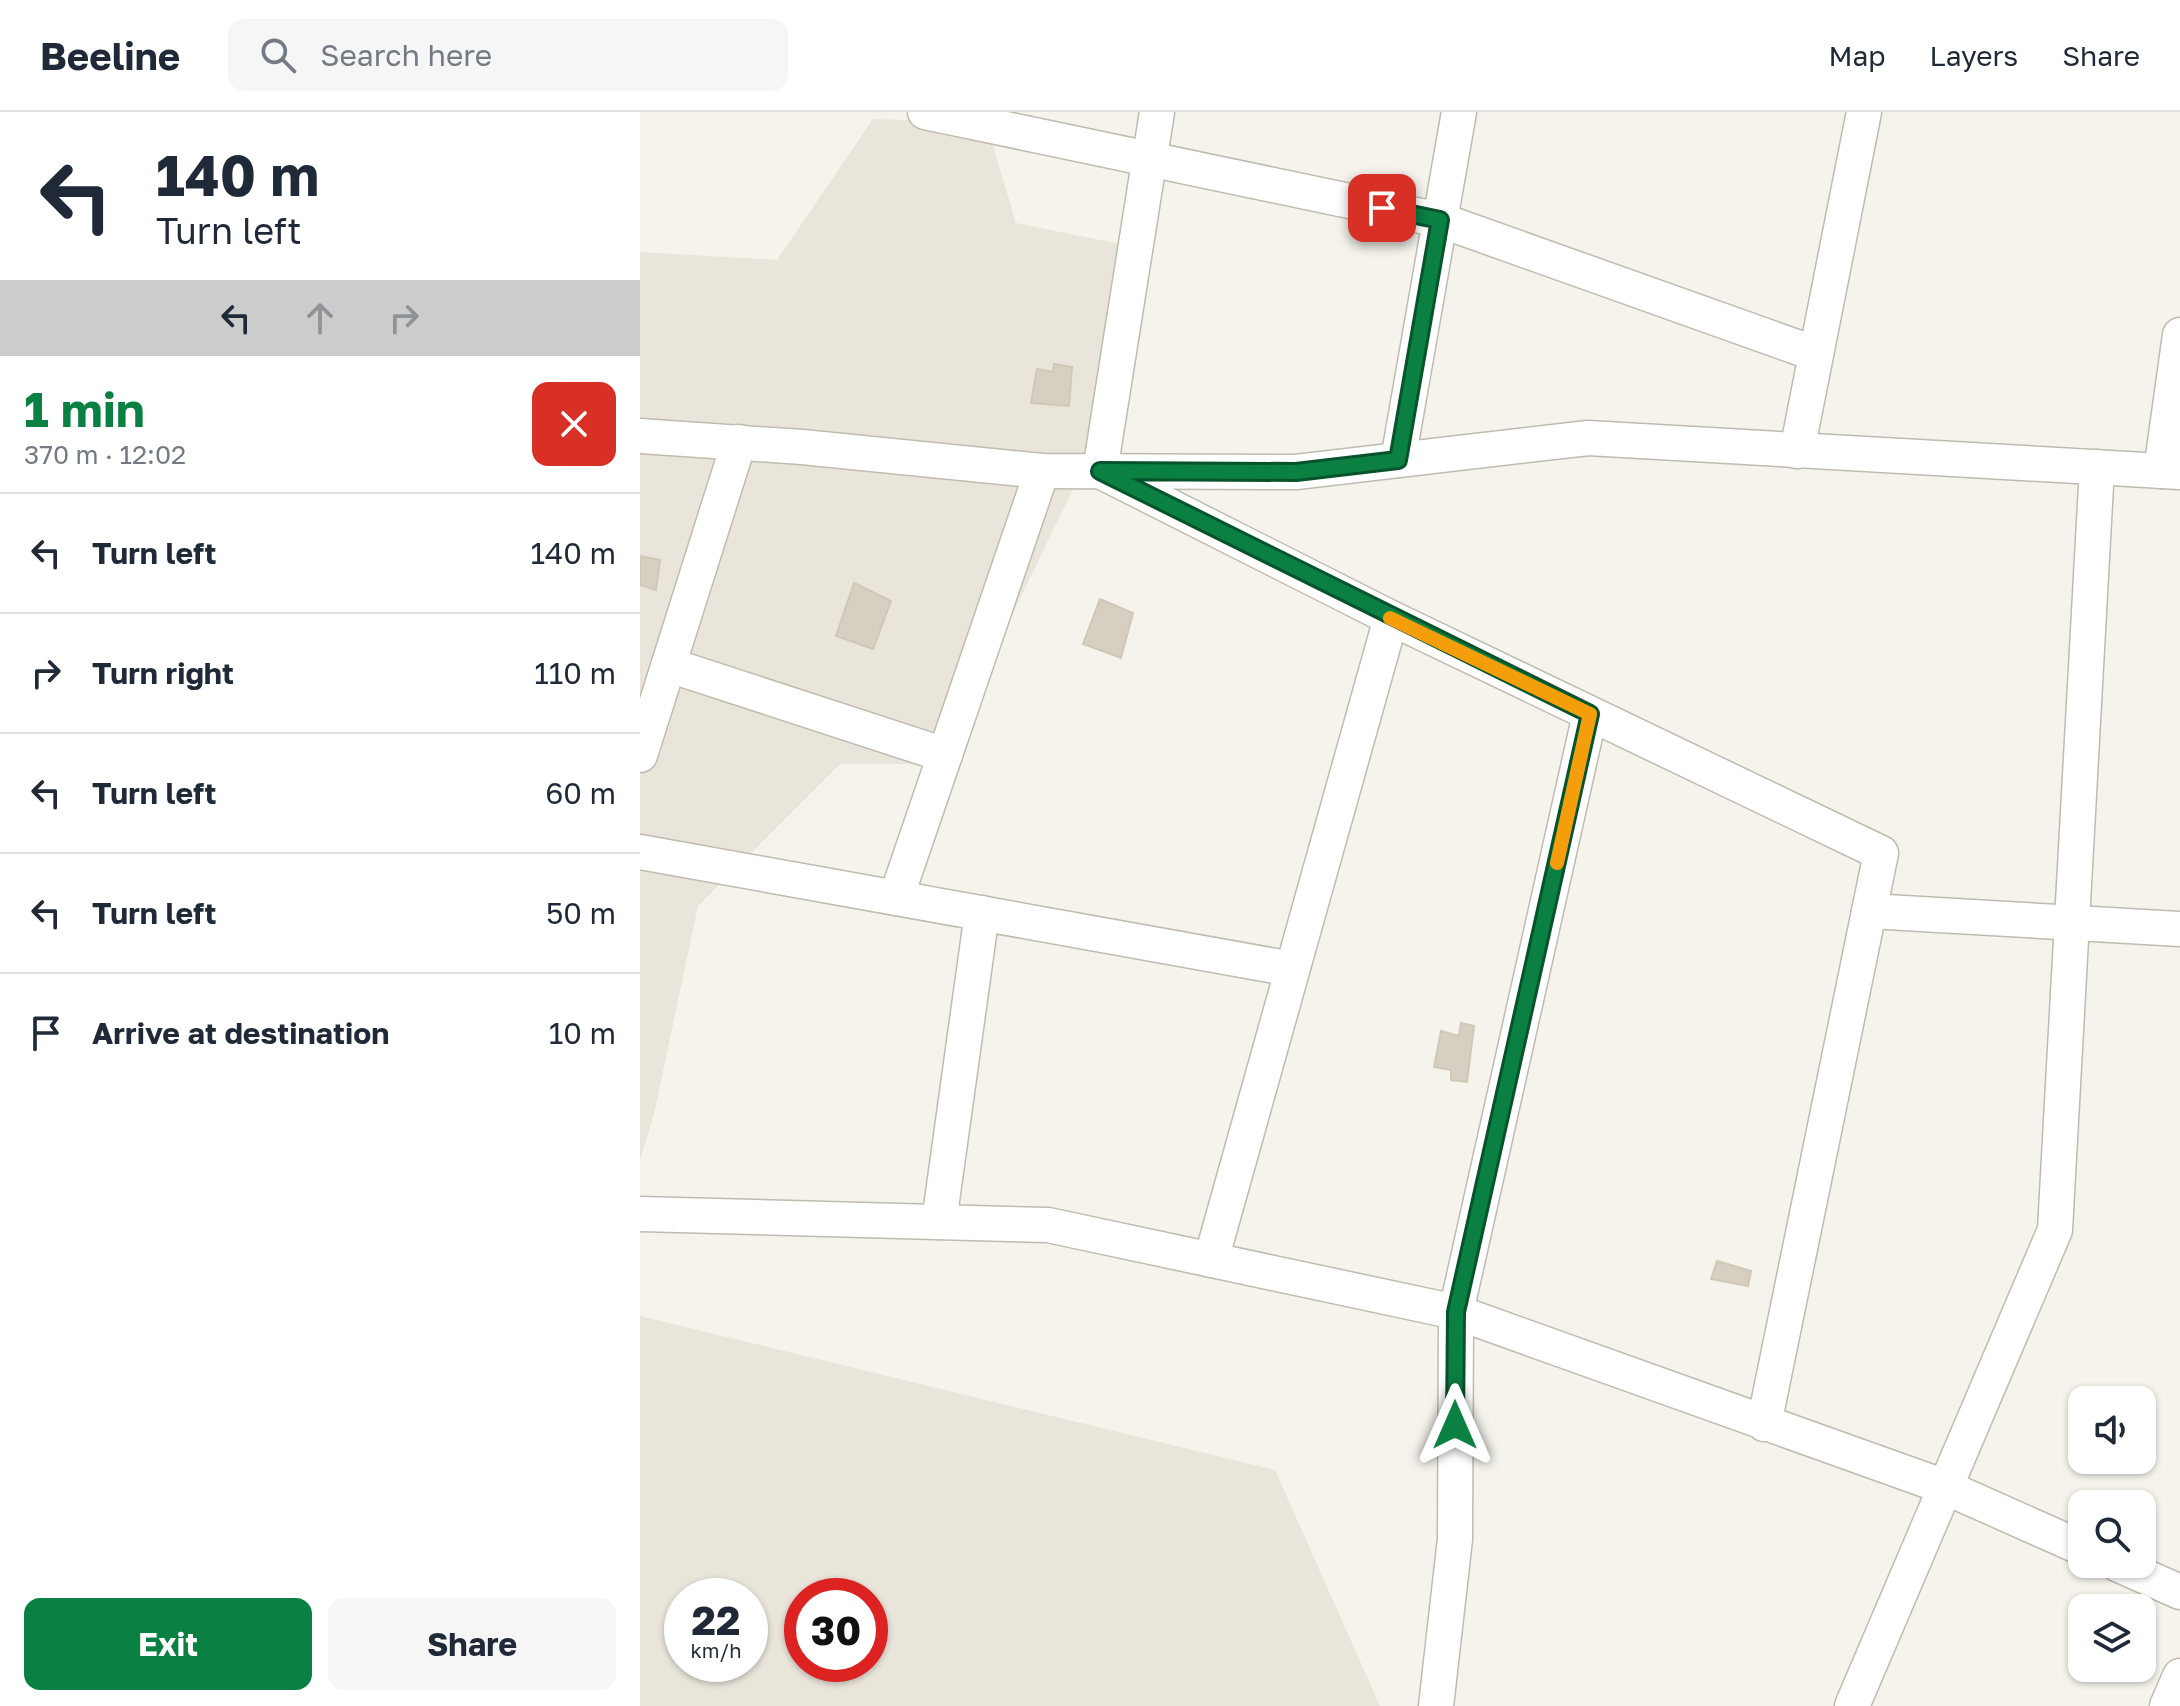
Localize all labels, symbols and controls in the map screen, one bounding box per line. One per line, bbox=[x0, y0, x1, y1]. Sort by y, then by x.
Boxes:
search box bbox=[228, 19, 788, 91]
text: Beeline bbox=[40, 33, 180, 78]
icon: search bbox=[256, 33, 300, 77]
text: Search here bbox=[320, 37, 492, 73]
text: Map bbox=[1828, 39, 1886, 72]
text: Layers bbox=[1930, 39, 2018, 72]
text: Share bbox=[2062, 39, 2140, 72]
text: 140 m bbox=[156, 141, 319, 208]
icon: left bbox=[24, 144, 128, 248]
pin bbox=[1348, 174, 1416, 242]
icon: arrive bbox=[1360, 186, 1404, 230]
text: Turn left bbox=[156, 209, 302, 252]
icon: left bbox=[214, 296, 258, 340]
icon: ahead bbox=[298, 296, 342, 340]
icon: right bbox=[382, 296, 426, 340]
text: 1 min bbox=[24, 380, 145, 438]
button: close bbox=[532, 382, 616, 466]
text: 370 m · 12:02 bbox=[24, 439, 186, 470]
icon: left bbox=[24, 531, 68, 575]
text: Turn left bbox=[92, 535, 217, 571]
text: 140 m bbox=[531, 535, 616, 571]
icon: right bbox=[24, 651, 68, 695]
text: Turn right bbox=[92, 655, 234, 691]
text: 110 m bbox=[534, 655, 616, 691]
icon: left bbox=[24, 771, 68, 815]
text: Turn left bbox=[92, 775, 217, 811]
text: 60 m bbox=[545, 775, 616, 811]
icon: left bbox=[24, 891, 68, 935]
text: Turn left bbox=[92, 895, 217, 931]
text: 50 m bbox=[546, 895, 616, 931]
icon: arrive bbox=[24, 1011, 68, 1055]
text: Arrive at destination bbox=[92, 1015, 389, 1051]
text: 10 m bbox=[549, 1015, 616, 1051]
position arrow bbox=[1413, 1383, 1497, 1467]
map controls bbox=[2068, 1386, 2156, 1682]
button: sound bbox=[2068, 1386, 2156, 1474]
button: search bbox=[2068, 1490, 2156, 1578]
speed limit sign: 30 bbox=[784, 1578, 888, 1682]
button: layers bbox=[2068, 1594, 2156, 1682]
text: 22 bbox=[692, 1596, 740, 1644]
button: Exit bbox=[24, 1598, 312, 1690]
button: Share bbox=[328, 1598, 616, 1690]
text: km/h bbox=[691, 1638, 741, 1662]

